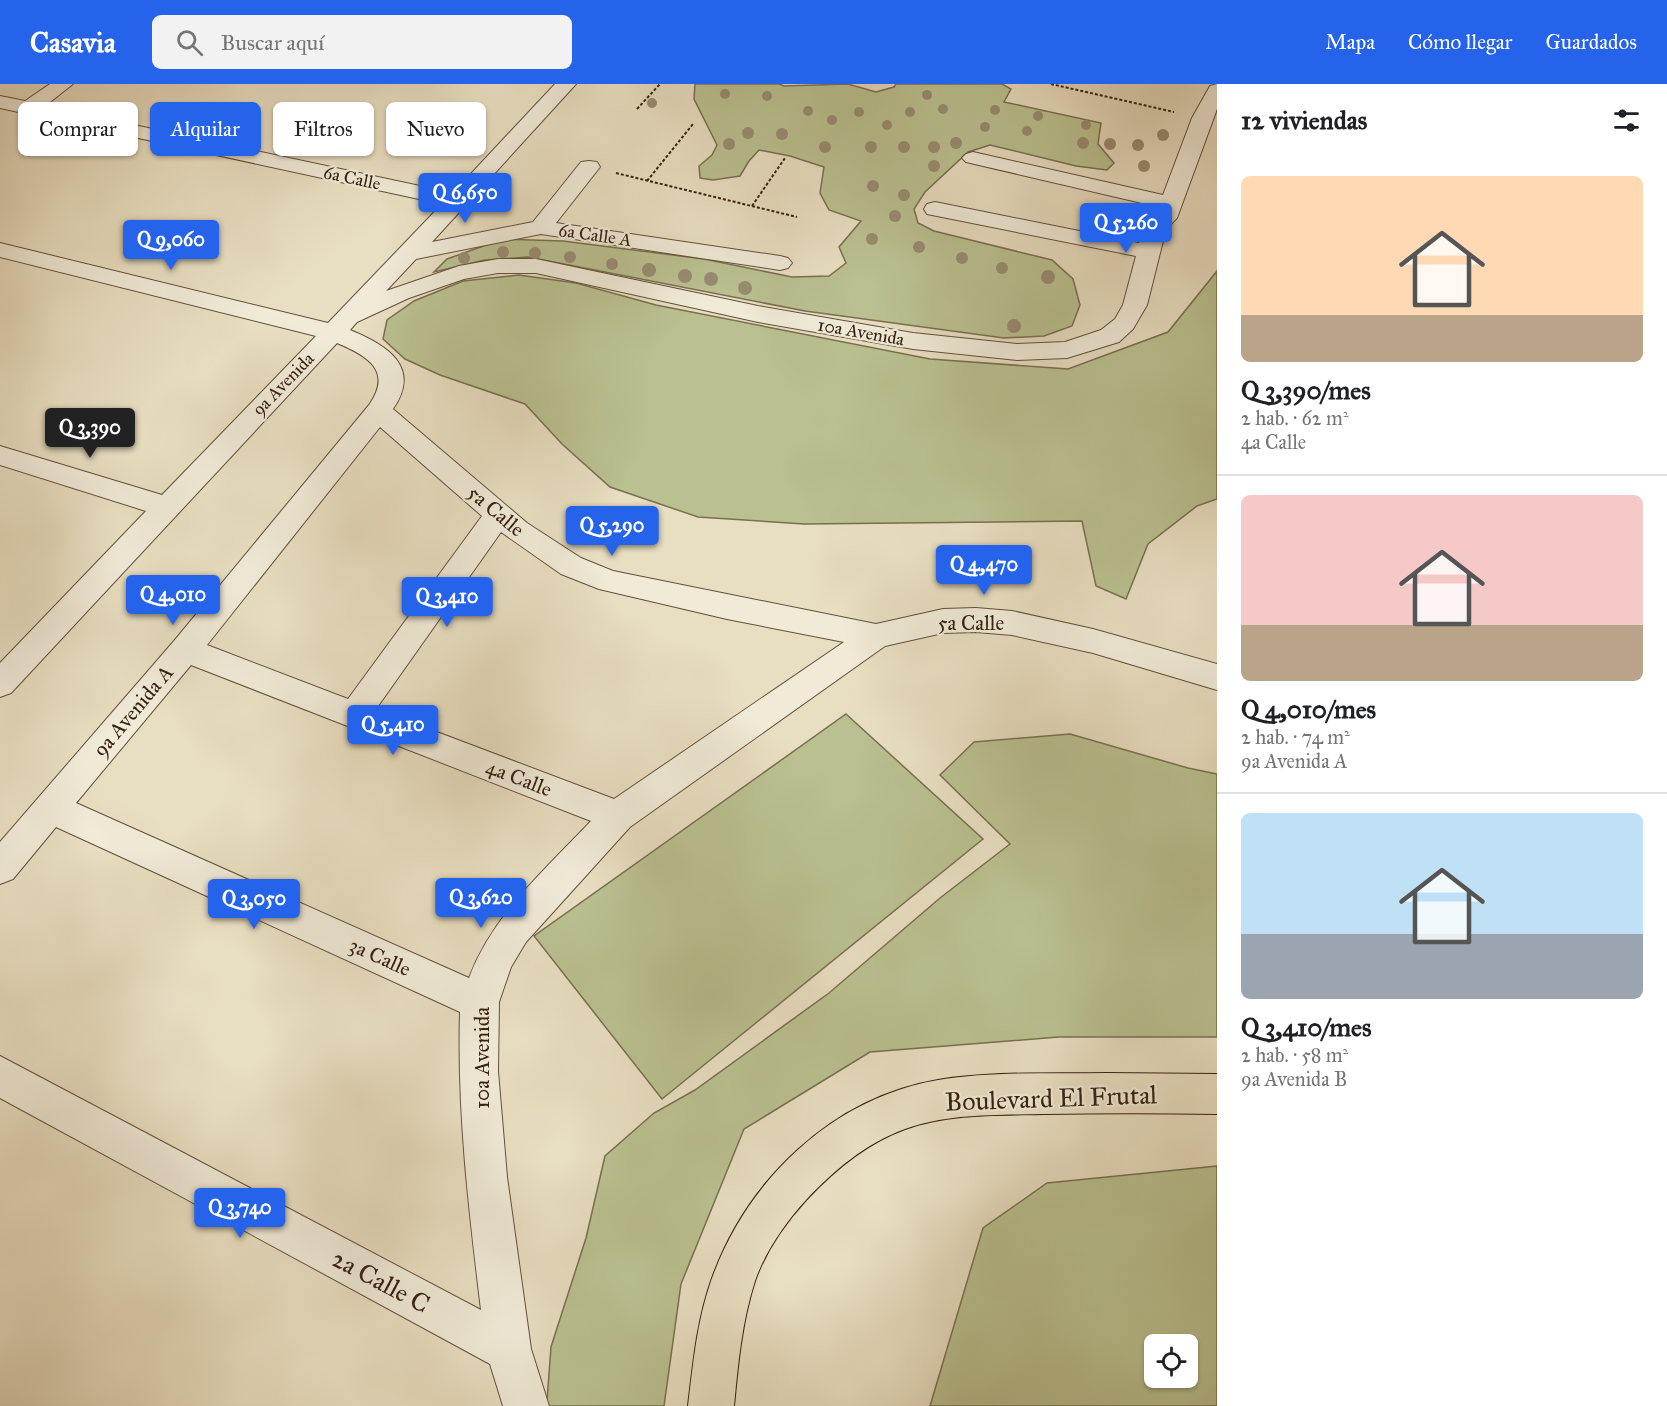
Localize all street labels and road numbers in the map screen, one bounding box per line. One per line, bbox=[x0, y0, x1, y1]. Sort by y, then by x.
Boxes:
street label: 6a Calle bbox=[321, 161, 383, 195]
street label: 6a Calle A bbox=[557, 219, 633, 251]
street label: 10a Avenida bbox=[816, 314, 906, 351]
street label: 9a Avenida bbox=[247, 347, 319, 420]
street label: 5a Calle bbox=[462, 480, 530, 542]
street label: 5a Calle bbox=[938, 610, 1004, 636]
street label: 9a Avenida A bbox=[87, 660, 179, 762]
street label: 4a Calle bbox=[482, 754, 556, 802]
street label: 3a Calle bbox=[345, 932, 415, 982]
street label: 10a Avenida bbox=[469, 1007, 495, 1109]
street label: Boulevard El Frutal bbox=[944, 1078, 1158, 1118]
street label: 2a Calle C bbox=[327, 1242, 435, 1320]

